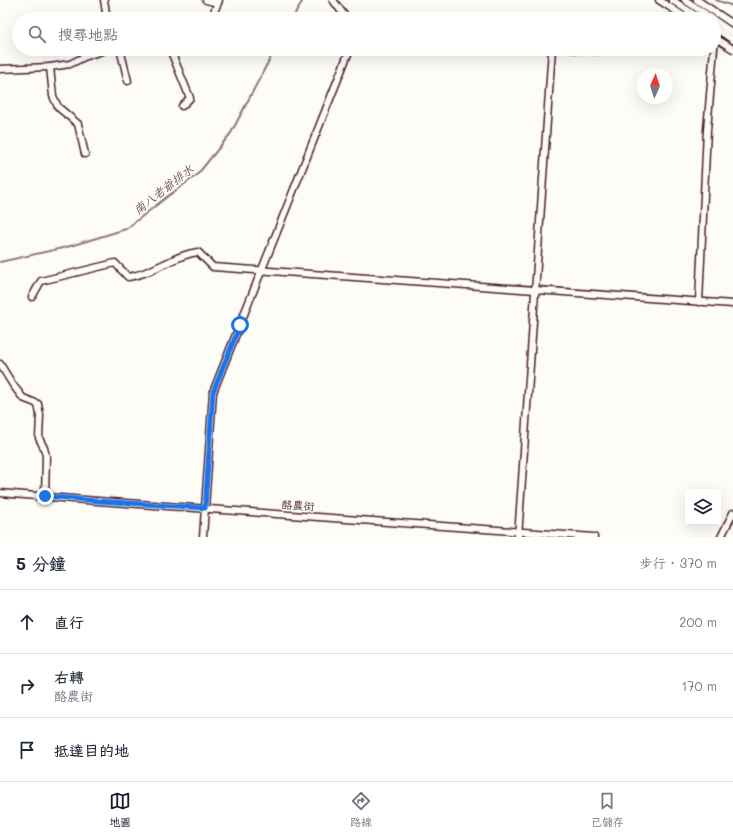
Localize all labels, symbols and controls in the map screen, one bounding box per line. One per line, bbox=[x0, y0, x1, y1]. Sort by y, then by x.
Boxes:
search box bbox=[12, 12, 721, 56]
icon: search bbox=[26, 23, 48, 45]
text: 搜尋地點 bbox=[58, 24, 118, 44]
north arrow bbox=[637, 68, 673, 104]
water label: 南八老爺排水 bbox=[130, 160, 197, 217]
route start bbox=[231, 316, 249, 334]
route end bbox=[36, 487, 54, 505]
map controls bbox=[685, 489, 721, 525]
button: layers bbox=[685, 489, 721, 525]
street label: 酪農街 bbox=[281, 496, 316, 514]
text: 5 分鐘 bbox=[16, 552, 66, 574]
text: 步行 · 370 m bbox=[640, 554, 717, 571]
icon: ahead bbox=[16, 611, 38, 633]
text: 直行 bbox=[54, 612, 84, 632]
text: 200 m bbox=[679, 613, 717, 630]
text: 右轉 bbox=[54, 667, 84, 687]
icon: right bbox=[16, 675, 38, 697]
text: 170 m bbox=[681, 677, 717, 694]
text: 酪農街 bbox=[54, 687, 93, 704]
icon: arrive bbox=[16, 739, 38, 761]
text: 抵達目的地 bbox=[54, 740, 129, 760]
tab: 地圖 bbox=[109, 790, 131, 829]
tab: 路線 bbox=[350, 790, 372, 829]
tab: 已儲存 bbox=[591, 790, 624, 829]

